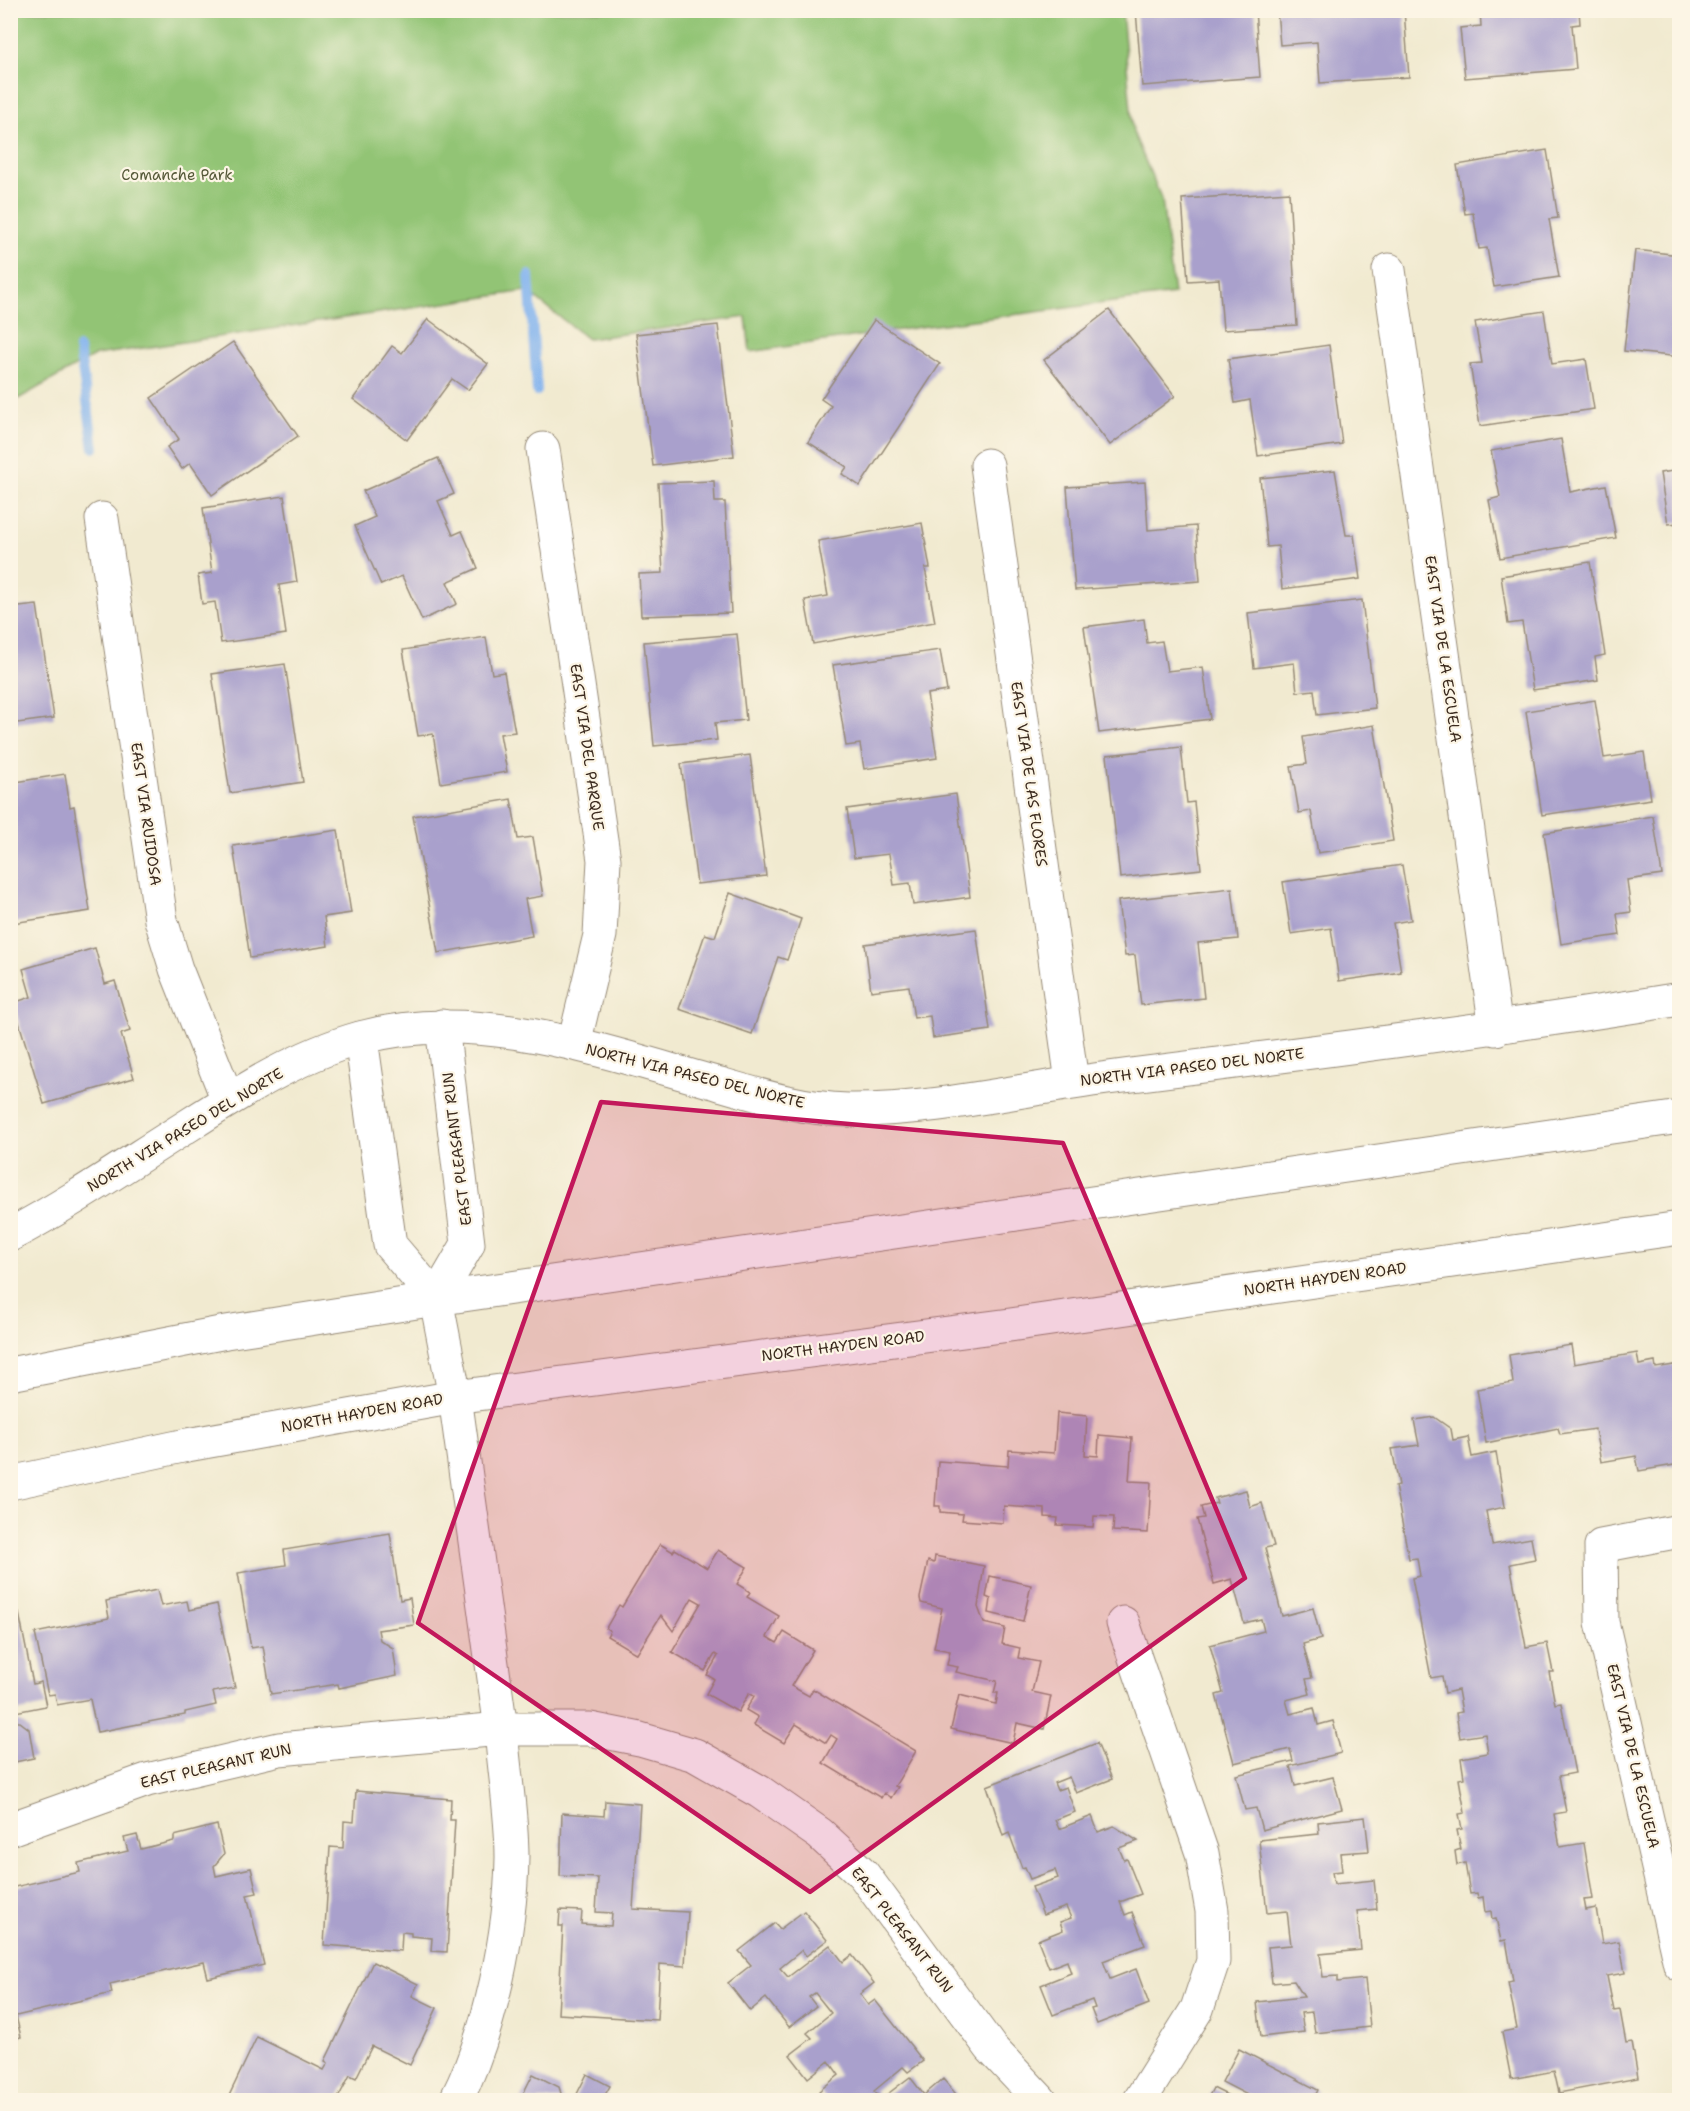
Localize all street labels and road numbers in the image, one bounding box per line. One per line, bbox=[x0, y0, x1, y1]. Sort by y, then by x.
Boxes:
street label: EAST VIA DE LA ESCUELA bbox=[1420, 554, 1466, 744]
street label: EAST VIA DEL PARQUE bbox=[565, 662, 609, 832]
street label: EAST VIA DE LAS FLORES bbox=[1006, 680, 1052, 868]
street label: EAST VIA RUIDOSA bbox=[126, 741, 166, 887]
street label: NORTH VIA PASEO DEL NORTE bbox=[583, 1039, 807, 1113]
street label: NORTH VIA PASEO DEL NORTE bbox=[1079, 1043, 1305, 1091]
street label: NORTH VIA PASEO DEL NORTE bbox=[83, 1063, 287, 1197]
street label: EAST PLEASANT RUN bbox=[438, 1071, 476, 1227]
street label: NORTH HAYDEN ROAD bbox=[1242, 1258, 1408, 1300]
street label: NORTH HAYDEN ROAD bbox=[760, 1326, 926, 1366]
street label: NORTH HAYDEN ROAD bbox=[279, 1389, 445, 1437]
street label: EAST VIA DE LA ESCUELA bbox=[1602, 1662, 1664, 1850]
street label: EAST PLEASANT RUN bbox=[138, 1739, 294, 1793]
street label: EAST PLEASANT RUN bbox=[847, 1863, 957, 1997]

